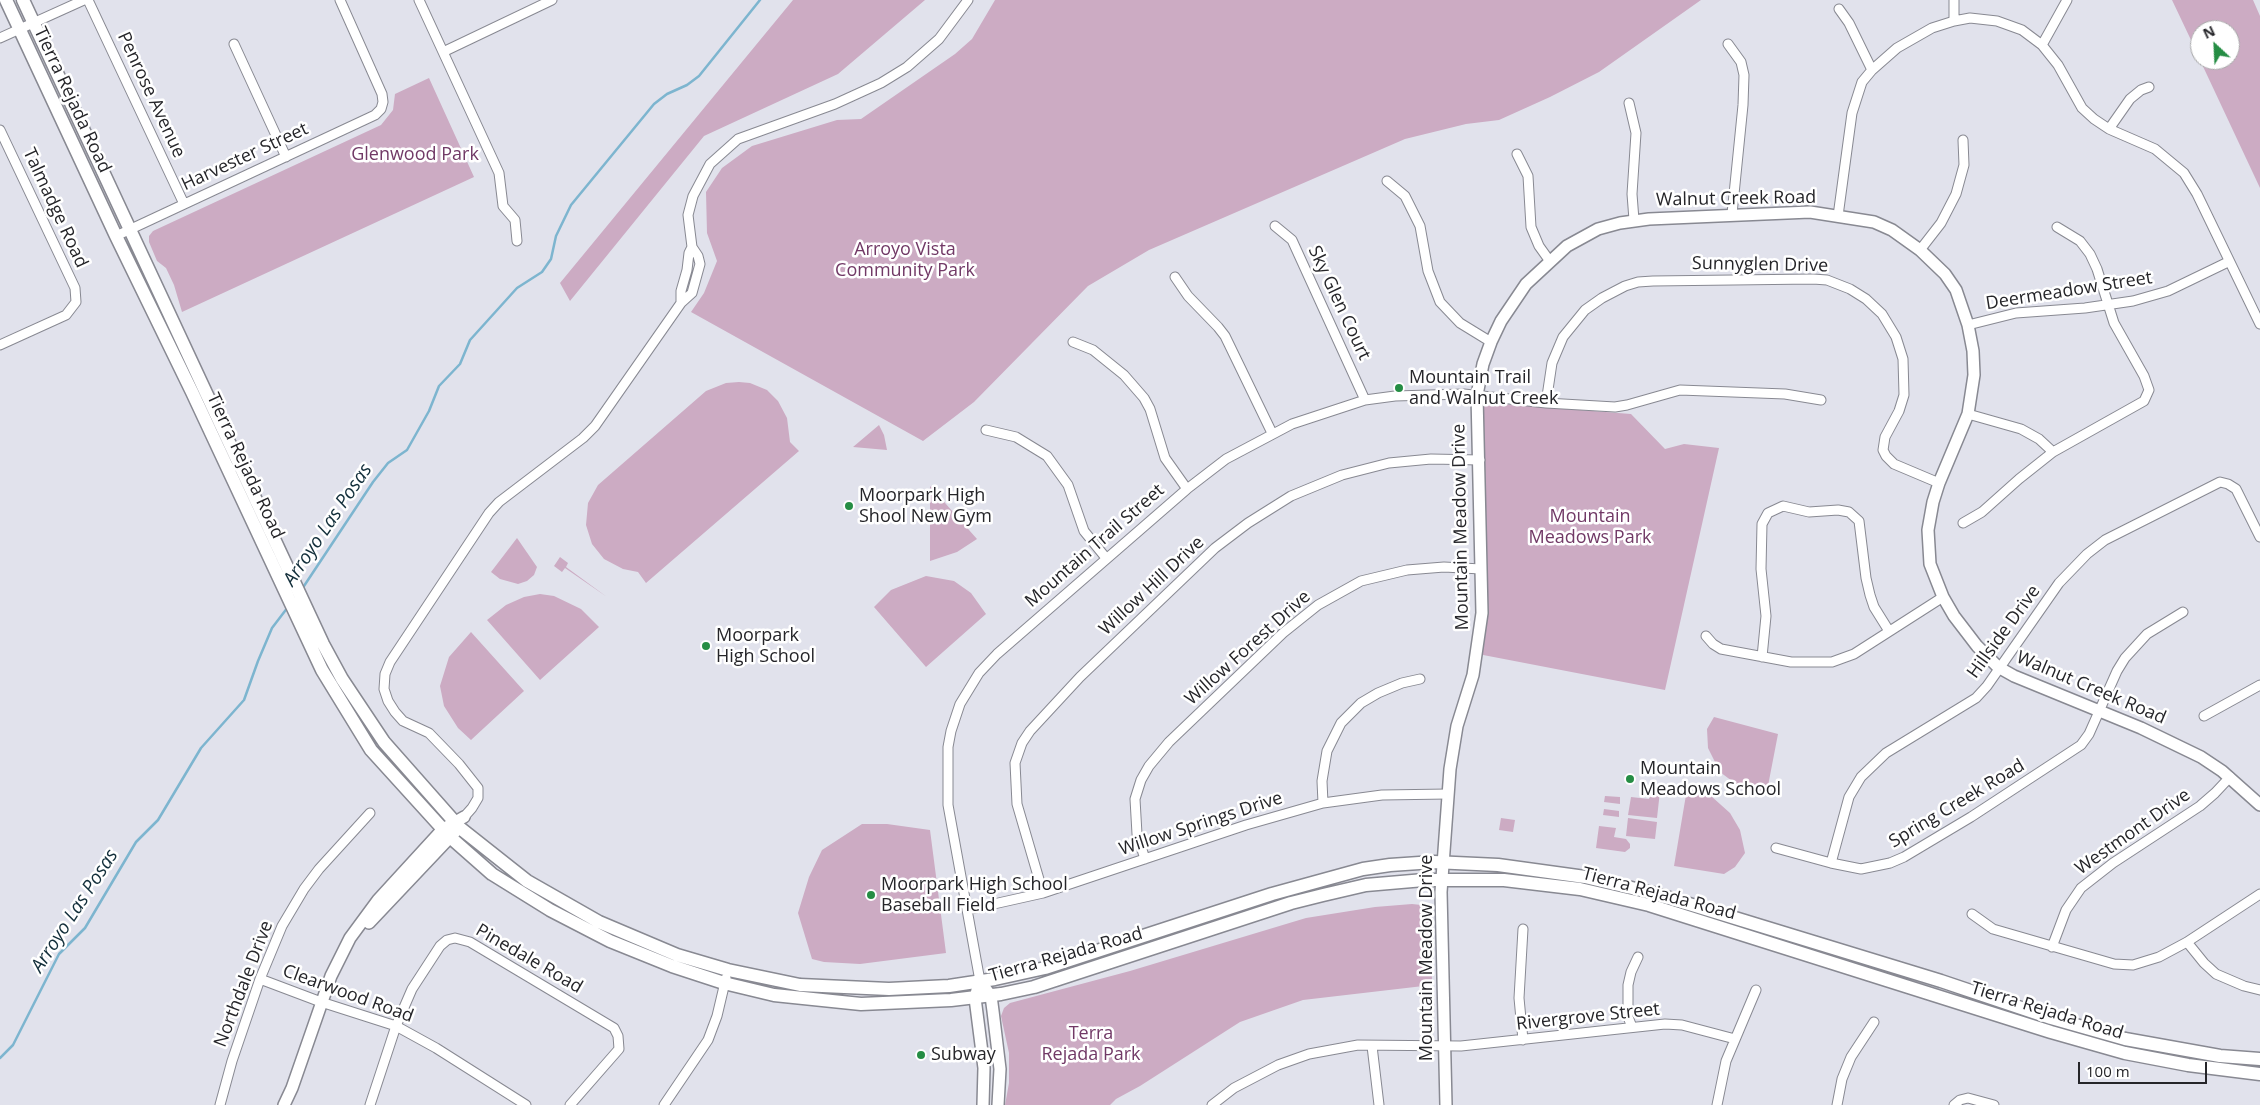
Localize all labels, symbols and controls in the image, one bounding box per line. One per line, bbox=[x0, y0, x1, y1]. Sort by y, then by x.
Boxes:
north arrow bbox=[2190, 20, 2240, 70]
text: N bbox=[2200, 21, 2218, 43]
street label: Tierra Rejada Road bbox=[29, 24, 115, 176]
street label: Penrose Avenue bbox=[112, 29, 190, 161]
street label: Harvester Street bbox=[178, 118, 312, 196]
park label: Glenwood Park bbox=[351, 144, 479, 166]
street label: Talmadge Road bbox=[18, 145, 92, 271]
street label: Walnut Creek Road bbox=[1656, 187, 1816, 211]
park label: Arroyo Vista Community Park bbox=[835, 239, 975, 282]
street label: Sky Glen Court bbox=[1303, 242, 1375, 364]
street label: Sunnyglen Drive bbox=[1692, 253, 1828, 277]
street label: Deermeadow Street bbox=[1984, 267, 2154, 315]
place label: Mountain Trail and Walnut Creek bbox=[1409, 367, 1558, 409]
marker: Mountain Trail and Walnut Creek bbox=[1393, 382, 1405, 394]
street label: Tierra Rejada Road bbox=[202, 390, 288, 542]
street label: Mountain Meadow Drive bbox=[1448, 424, 1474, 630]
water label: Arroyo Las Posas bbox=[279, 460, 377, 590]
street label: Mountain Trail Street bbox=[1021, 480, 1169, 612]
place label: Moorpark High Shool New Gym bbox=[859, 485, 992, 528]
marker: Moorpark High Shool New Gym bbox=[843, 500, 855, 512]
park label: Mountain Meadows Park bbox=[1529, 506, 1651, 548]
street label: Willow Hill Drive bbox=[1095, 532, 1209, 640]
street label: Hillside Drive bbox=[1963, 581, 2045, 683]
street label: Willow Forest Drive bbox=[1181, 586, 1315, 710]
place label: Moorpark High School bbox=[716, 625, 815, 668]
marker: Moorpark High School bbox=[700, 640, 712, 652]
street label: Walnut Creek Road bbox=[2013, 647, 2169, 729]
street label: Spring Creek Road bbox=[1885, 755, 2029, 853]
place label: Mountain Meadows School bbox=[1640, 758, 1781, 801]
marker: Mountain Meadows School bbox=[1624, 773, 1636, 785]
street label: Westmont Drive bbox=[2071, 784, 2195, 880]
street label: Willow Springs Drive bbox=[1117, 787, 1285, 861]
water label: Arroyo Las Posas bbox=[27, 845, 123, 977]
street label: Mountain Meadow Drive bbox=[1416, 855, 1438, 1061]
street label: Tierra Rejada Road bbox=[1580, 863, 1738, 925]
place label: Moorpark High School Baseball Field bbox=[881, 874, 1068, 916]
marker: Moorpark High School Baseball Field bbox=[865, 889, 877, 901]
street label: Northdale Drive bbox=[210, 918, 278, 1050]
street label: Pinedale Road bbox=[472, 920, 586, 998]
street label: Tierra Rejada Road bbox=[987, 923, 1145, 987]
street label: Clearwood Road bbox=[280, 960, 416, 1028]
street label: Tierra Rejada Road bbox=[1968, 978, 2126, 1044]
street label: Rivergrove Street bbox=[1515, 999, 1661, 1035]
park label: Terra Rejada Park bbox=[1041, 1023, 1141, 1066]
place label: Subway bbox=[931, 1044, 996, 1066]
marker: Subway bbox=[915, 1049, 927, 1061]
scale bar bbox=[2080, 1052, 2209, 1084]
text: 100 m bbox=[2086, 1061, 2130, 1081]

